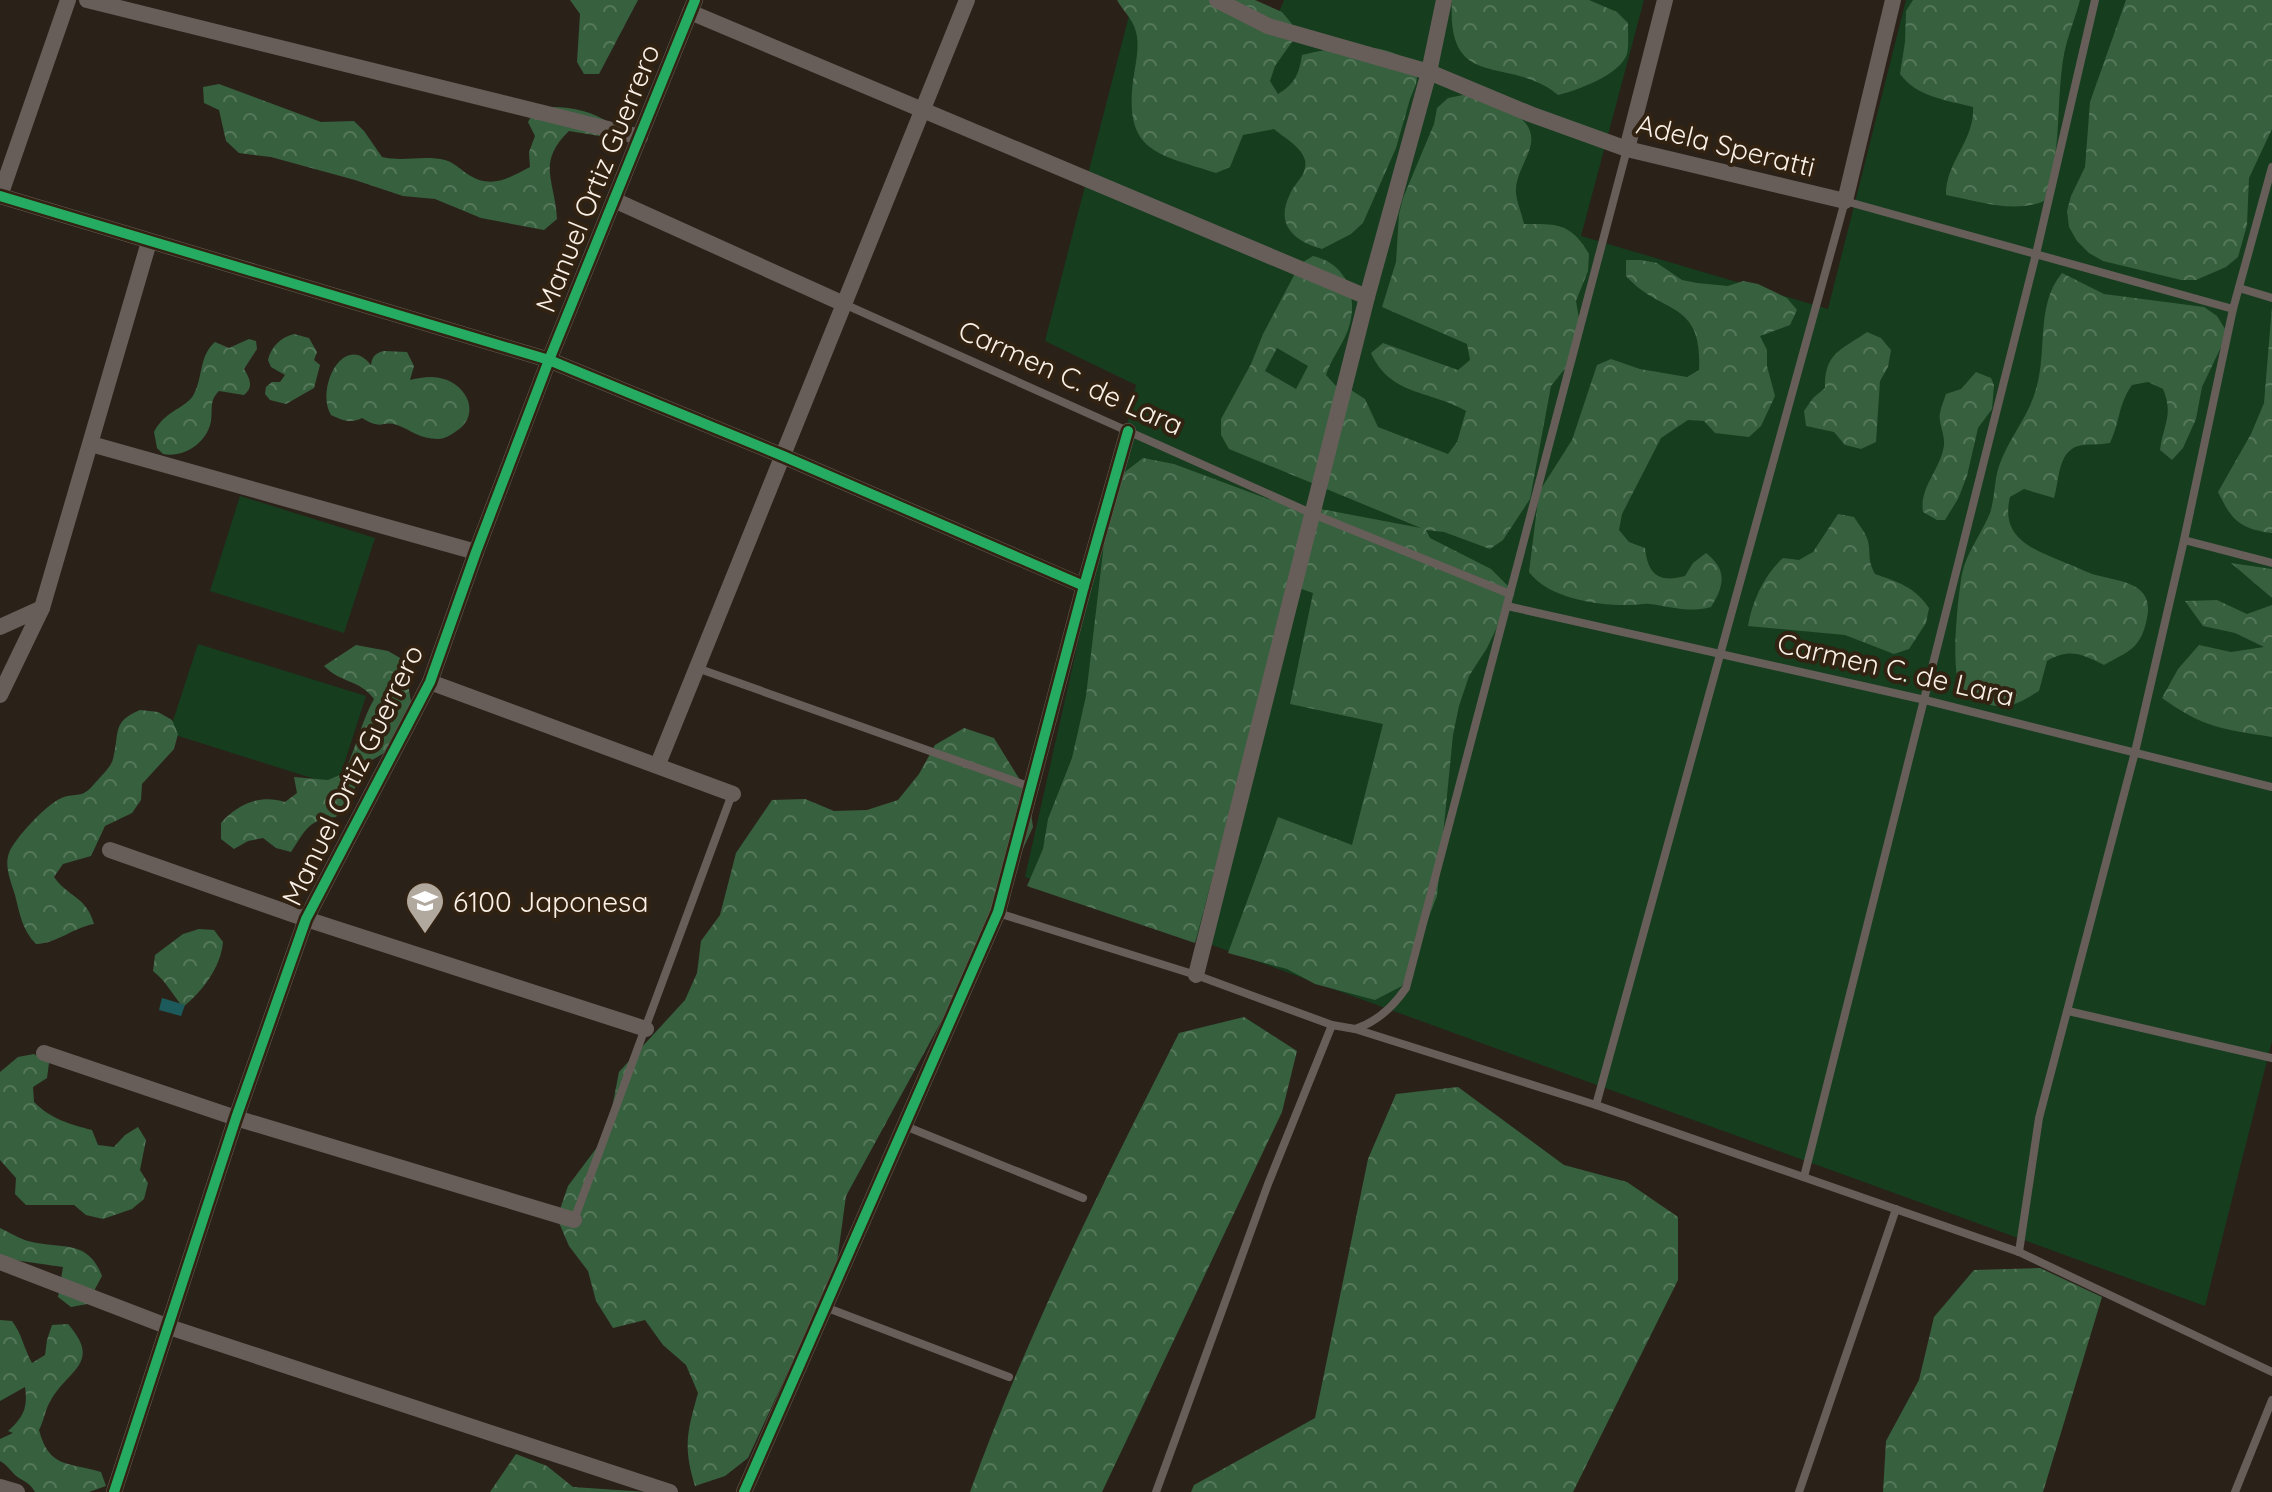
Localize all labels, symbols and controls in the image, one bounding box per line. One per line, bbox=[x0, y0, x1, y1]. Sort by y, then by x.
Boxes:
street label: Manuel Ortiz Guerrero bbox=[527, 39, 667, 317]
street label: Adela Speratti bbox=[1633, 106, 1819, 184]
street label: Carmen C. de Lara bbox=[953, 312, 1189, 442]
street label: Carmen C. de Lara bbox=[1774, 625, 2018, 713]
street label: Manuel Ortiz Guerrero bbox=[274, 639, 430, 911]
school or university icon: 6100 Japonesa bbox=[404, 880, 446, 935]
place label: 6100 Japonesa bbox=[453, 884, 648, 919]

